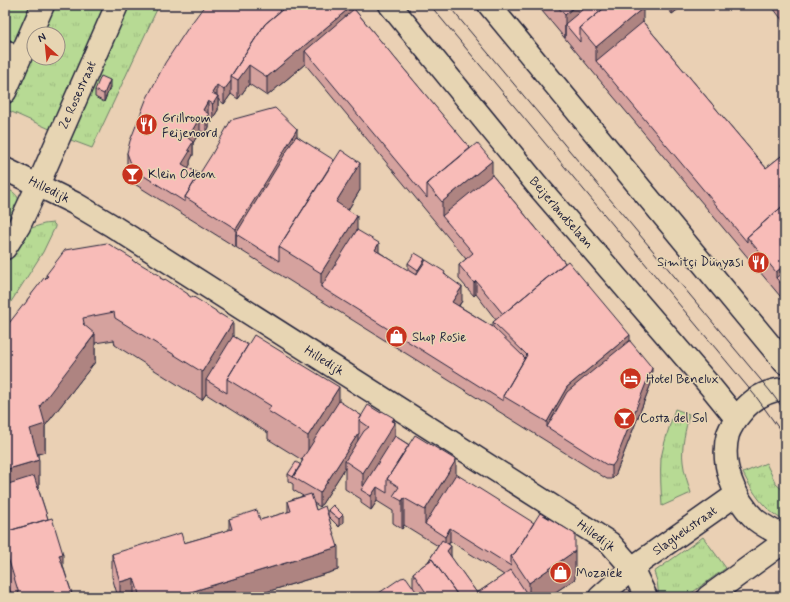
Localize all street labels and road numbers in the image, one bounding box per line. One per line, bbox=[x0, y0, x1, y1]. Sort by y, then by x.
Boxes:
street label: 2e Rosestraat bbox=[55, 58, 101, 132]
street label: Hilledijk bbox=[26, 173, 73, 208]
street label: Beijerlandselaan bbox=[525, 173, 597, 253]
street label: Hilledijk bbox=[301, 342, 348, 380]
street label: Slaghekstraat bbox=[649, 502, 721, 560]
street label: Hilledijk bbox=[573, 516, 619, 556]

